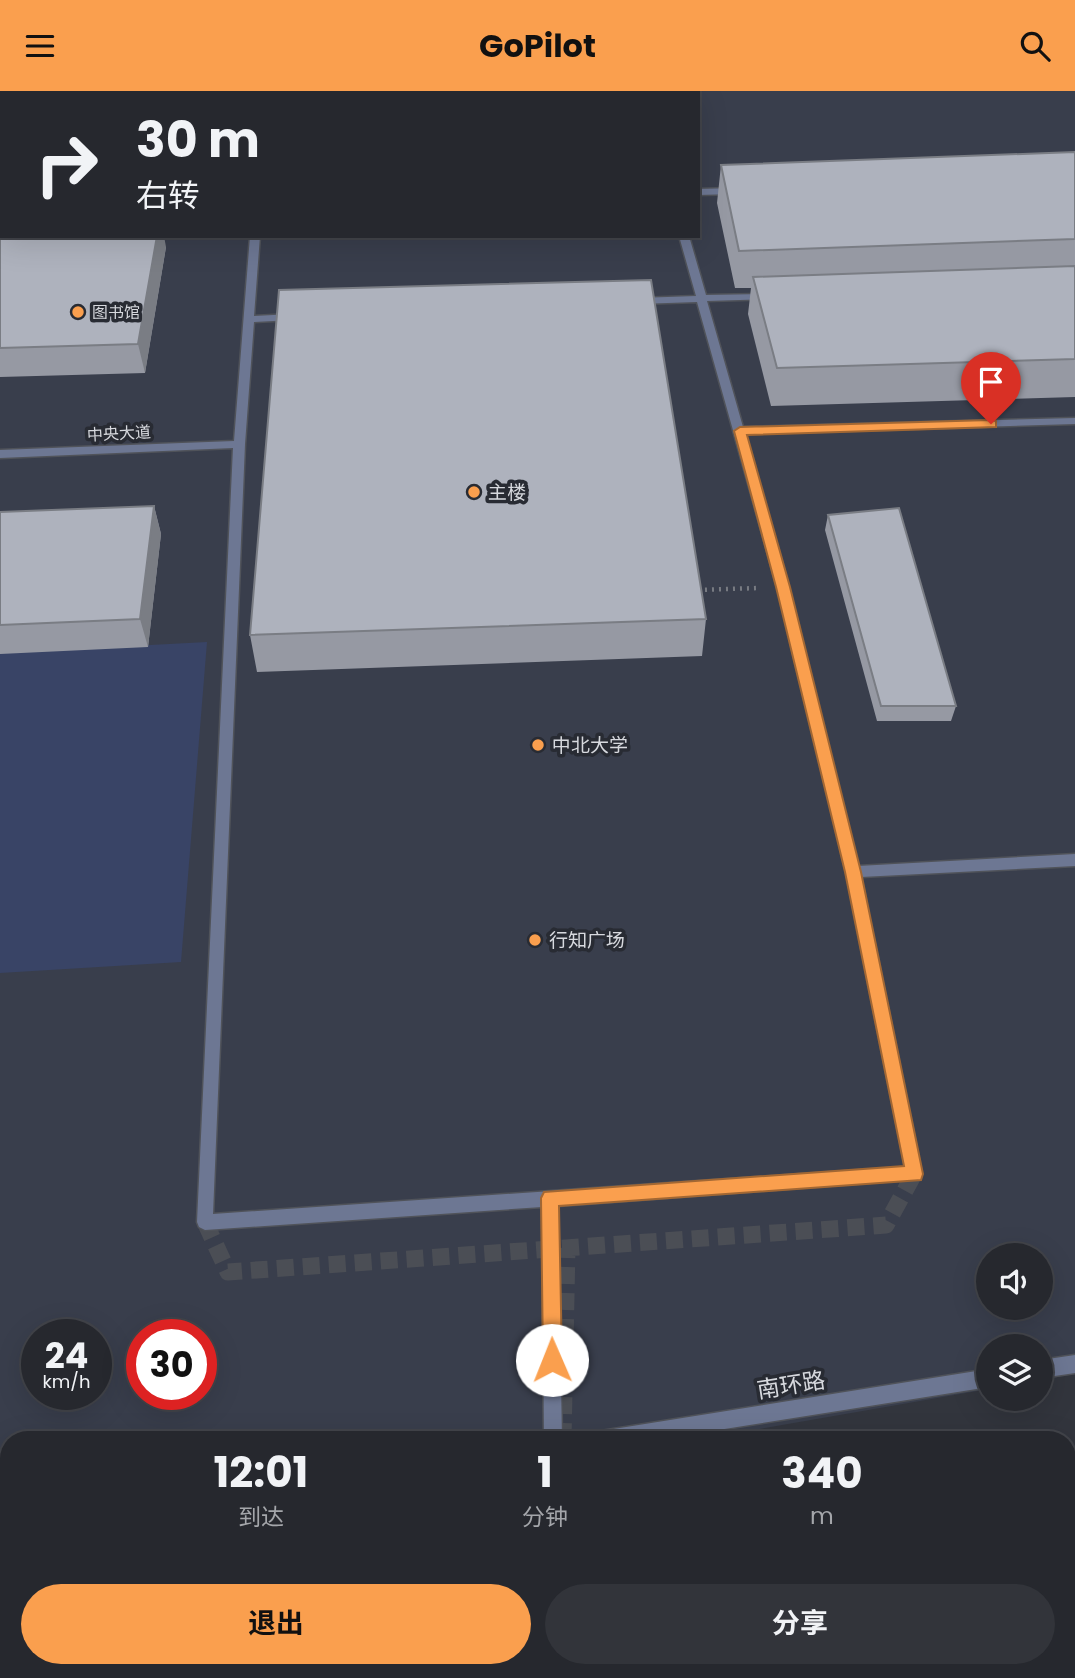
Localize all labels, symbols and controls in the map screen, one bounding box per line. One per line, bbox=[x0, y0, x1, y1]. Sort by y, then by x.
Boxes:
text: GoPilot bbox=[479, 23, 596, 68]
icon: menu bbox=[21, 27, 59, 65]
icon: search bbox=[1016, 27, 1054, 65]
text: 30 m bbox=[136, 106, 260, 174]
icon: right bbox=[21, 119, 112, 210]
text: 右转 bbox=[136, 173, 200, 218]
place label: 图书馆 bbox=[92, 301, 140, 324]
marker: 图书馆 bbox=[70, 304, 86, 320]
pin bbox=[961, 352, 1021, 424]
icon: arrive bbox=[972, 363, 1010, 401]
street label: 中央大道 bbox=[86, 420, 152, 447]
place label: 主楼 bbox=[488, 479, 526, 506]
marker: 主楼 bbox=[466, 484, 482, 500]
place label: 中北大学 bbox=[552, 732, 628, 759]
marker: 中北大学 bbox=[530, 737, 546, 753]
place label: 行知广场 bbox=[549, 927, 625, 954]
marker: 行知广场 bbox=[527, 932, 543, 948]
map controls bbox=[976, 1243, 1053, 1411]
button: sound bbox=[976, 1243, 1053, 1320]
speed limit sign: 30 bbox=[126, 1319, 217, 1410]
position arrow bbox=[515, 1323, 589, 1397]
text: 24 bbox=[45, 1331, 88, 1380]
button: layers bbox=[976, 1334, 1053, 1411]
street label: 南环路 bbox=[754, 1364, 828, 1406]
text: km/h bbox=[43, 1369, 90, 1394]
text: 12:01 bbox=[213, 1443, 308, 1502]
text: 1 bbox=[537, 1443, 553, 1502]
text: 340 bbox=[781, 1444, 863, 1503]
text: m bbox=[810, 1500, 834, 1532]
text: 到达 bbox=[238, 1501, 284, 1533]
text: 分钟 bbox=[522, 1501, 568, 1533]
button: 退出 bbox=[21, 1584, 531, 1664]
button: 分享 bbox=[545, 1584, 1055, 1664]

